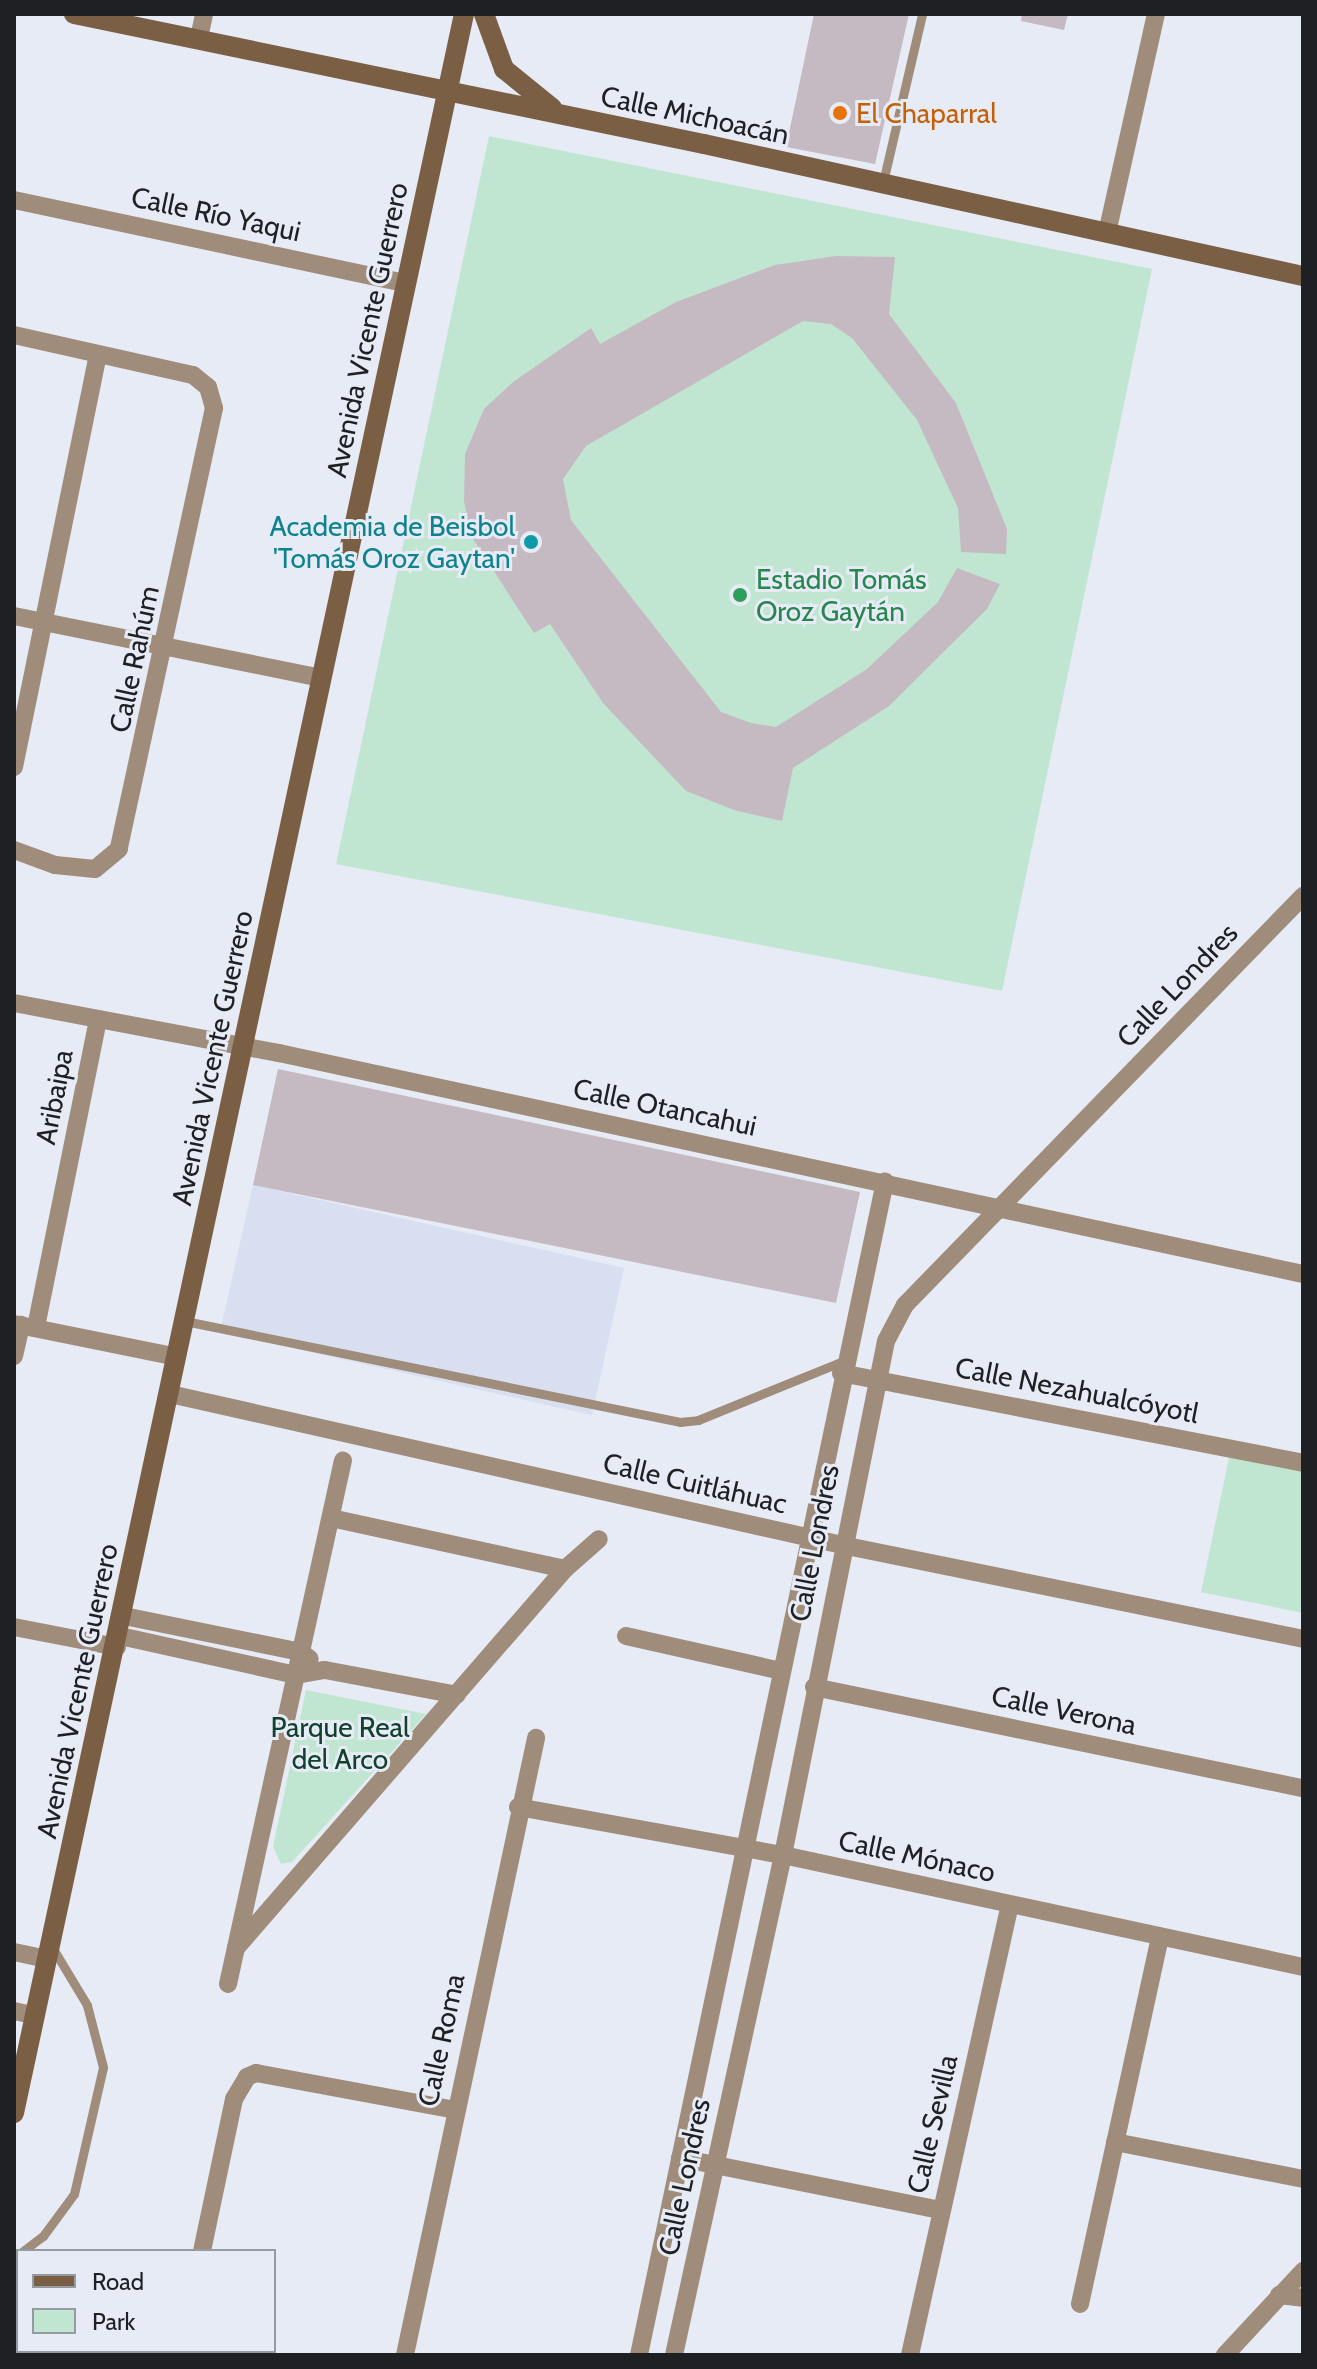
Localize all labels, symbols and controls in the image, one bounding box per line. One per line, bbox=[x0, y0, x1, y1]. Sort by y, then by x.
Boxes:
street label: Calle Michoacán bbox=[598, 79, 792, 151]
place label: El Chaparral bbox=[856, 96, 997, 130]
marker: El Chaparral bbox=[831, 104, 849, 122]
street label: Avenida Vicente Guerrero bbox=[319, 179, 415, 481]
street label: Calle Río Yaqui bbox=[128, 180, 304, 248]
place label: Academia de Beisbol 'Tomás Oroz Gaytan' bbox=[269, 509, 515, 575]
marker: Academia de Beisbol 'Tomás Oroz Gaytan' bbox=[522, 533, 540, 551]
place label: Estadio Tomás Oroz Gaytán bbox=[756, 562, 927, 628]
street label: Calle Rahúm bbox=[102, 583, 166, 735]
marker: Estadio Tomás Oroz Gaytán bbox=[731, 586, 749, 604]
street label: Avenida Vicente Guerrero bbox=[164, 907, 260, 1209]
street label: Calle Londres bbox=[1110, 916, 1244, 1054]
street label: Aribaipa bbox=[28, 1047, 80, 1147]
street label: Calle Otancahui bbox=[570, 1071, 760, 1143]
street label: Calle Nezahualcóyotl bbox=[952, 1350, 1202, 1430]
street label: Calle Cuitláhuac bbox=[600, 1446, 790, 1520]
street label: Calle Londres bbox=[782, 1462, 846, 1624]
street label: Avenida Vicente Guerrero bbox=[29, 1540, 125, 1842]
street label: Calle Verona bbox=[989, 1678, 1139, 1742]
park label: Parque Real del Arco bbox=[270, 1710, 410, 1776]
street label: Calle Mónaco bbox=[836, 1823, 998, 1889]
street label: Calle Roma bbox=[411, 1971, 471, 2109]
street label: Calle Sevilla bbox=[900, 2051, 964, 2197]
street label: Calle Londres bbox=[651, 2096, 717, 2258]
legend bbox=[16, 2249, 276, 2353]
text: Road bbox=[92, 2267, 144, 2296]
text: Park bbox=[92, 2307, 135, 2336]

